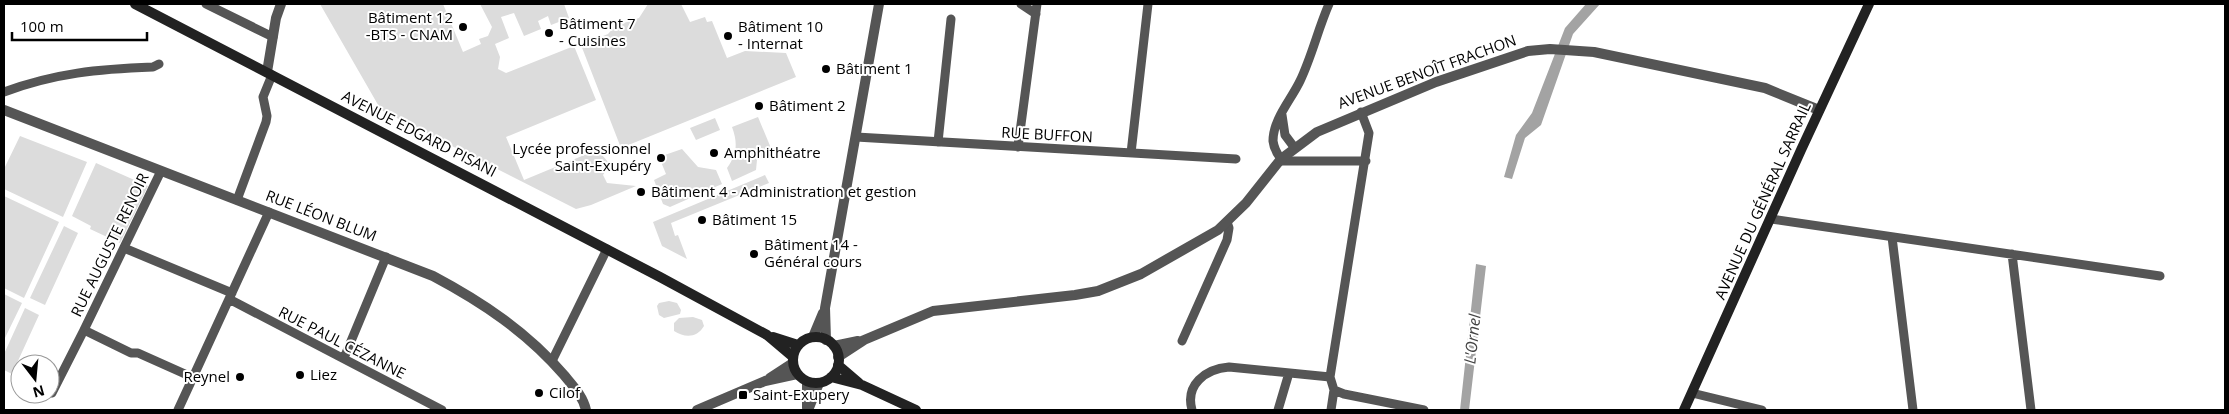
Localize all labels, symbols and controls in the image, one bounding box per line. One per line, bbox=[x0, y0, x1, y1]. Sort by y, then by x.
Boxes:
place label: Bâtiment 12 -BTS - CNAM bbox=[366, 7, 453, 44]
scale bar bbox=[12, 10, 148, 42]
place label: Bâtiment 7 - Cuisines bbox=[559, 13, 636, 50]
text: 100 m bbox=[20, 16, 64, 36]
place label: Bâtiment 10 - Internat bbox=[738, 16, 823, 53]
marker: Bâtiment 12 -BTS - CNAM bbox=[457, 21, 469, 33]
marker: Bâtiment 7 - Cuisines bbox=[543, 27, 555, 39]
street label: AVENUE BENOÎT FRACHON bbox=[1335, 29, 1519, 113]
marker: Bâtiment 10 - Internat bbox=[722, 30, 734, 42]
place label: Bâtiment 1 bbox=[836, 58, 913, 78]
marker: Bâtiment 1 bbox=[820, 63, 832, 75]
street label: AVENUE EDGARD PISANI bbox=[339, 85, 500, 181]
place label: Bâtiment 2 bbox=[769, 95, 846, 115]
street label: AVENUE DU GÉNÉRAL SARRAIL bbox=[1709, 99, 1815, 302]
marker: Bâtiment 2 bbox=[753, 100, 765, 112]
street label: RUE BUFFON bbox=[1001, 122, 1093, 146]
place label: Lycée professionnel Saint-Exupéry bbox=[512, 138, 651, 175]
place label: Amphithéatre bbox=[724, 142, 821, 162]
marker: Amphithéatre bbox=[708, 147, 720, 159]
marker: Lycée professionnel Saint-Exupéry bbox=[655, 152, 667, 164]
street label: RUE AUGUSTE RENOIR bbox=[66, 169, 153, 320]
place label: Bâtiment 4 - Administration et gestion bbox=[651, 181, 916, 201]
street label: RUE LÉON BLUM bbox=[263, 185, 380, 245]
marker: Bâtiment 4 - Administration et gestion bbox=[635, 186, 647, 198]
place label: Bâtiment 15 bbox=[712, 209, 797, 229]
marker: Bâtiment 15 bbox=[696, 214, 708, 226]
place label: Bâtiment 14 - Général cours bbox=[764, 234, 862, 271]
marker: Bâtiment 14 - Général cours bbox=[748, 248, 760, 260]
street label: RUE PAUL CÉZANNE bbox=[275, 301, 410, 383]
water label: L'Ornel bbox=[1458, 312, 1486, 365]
north arrow bbox=[10, 354, 60, 404]
place label: Liez bbox=[310, 364, 337, 384]
place label: Reynel bbox=[183, 366, 230, 386]
marker: Liez bbox=[294, 369, 306, 381]
marker: Reynel bbox=[234, 371, 246, 383]
text: N bbox=[31, 381, 47, 403]
place label: Cilof bbox=[549, 382, 581, 402]
place label: Saint-Exupery bbox=[753, 384, 850, 404]
marker: Cilof bbox=[533, 387, 545, 399]
marker: Saint-Exupery bbox=[737, 389, 749, 401]

